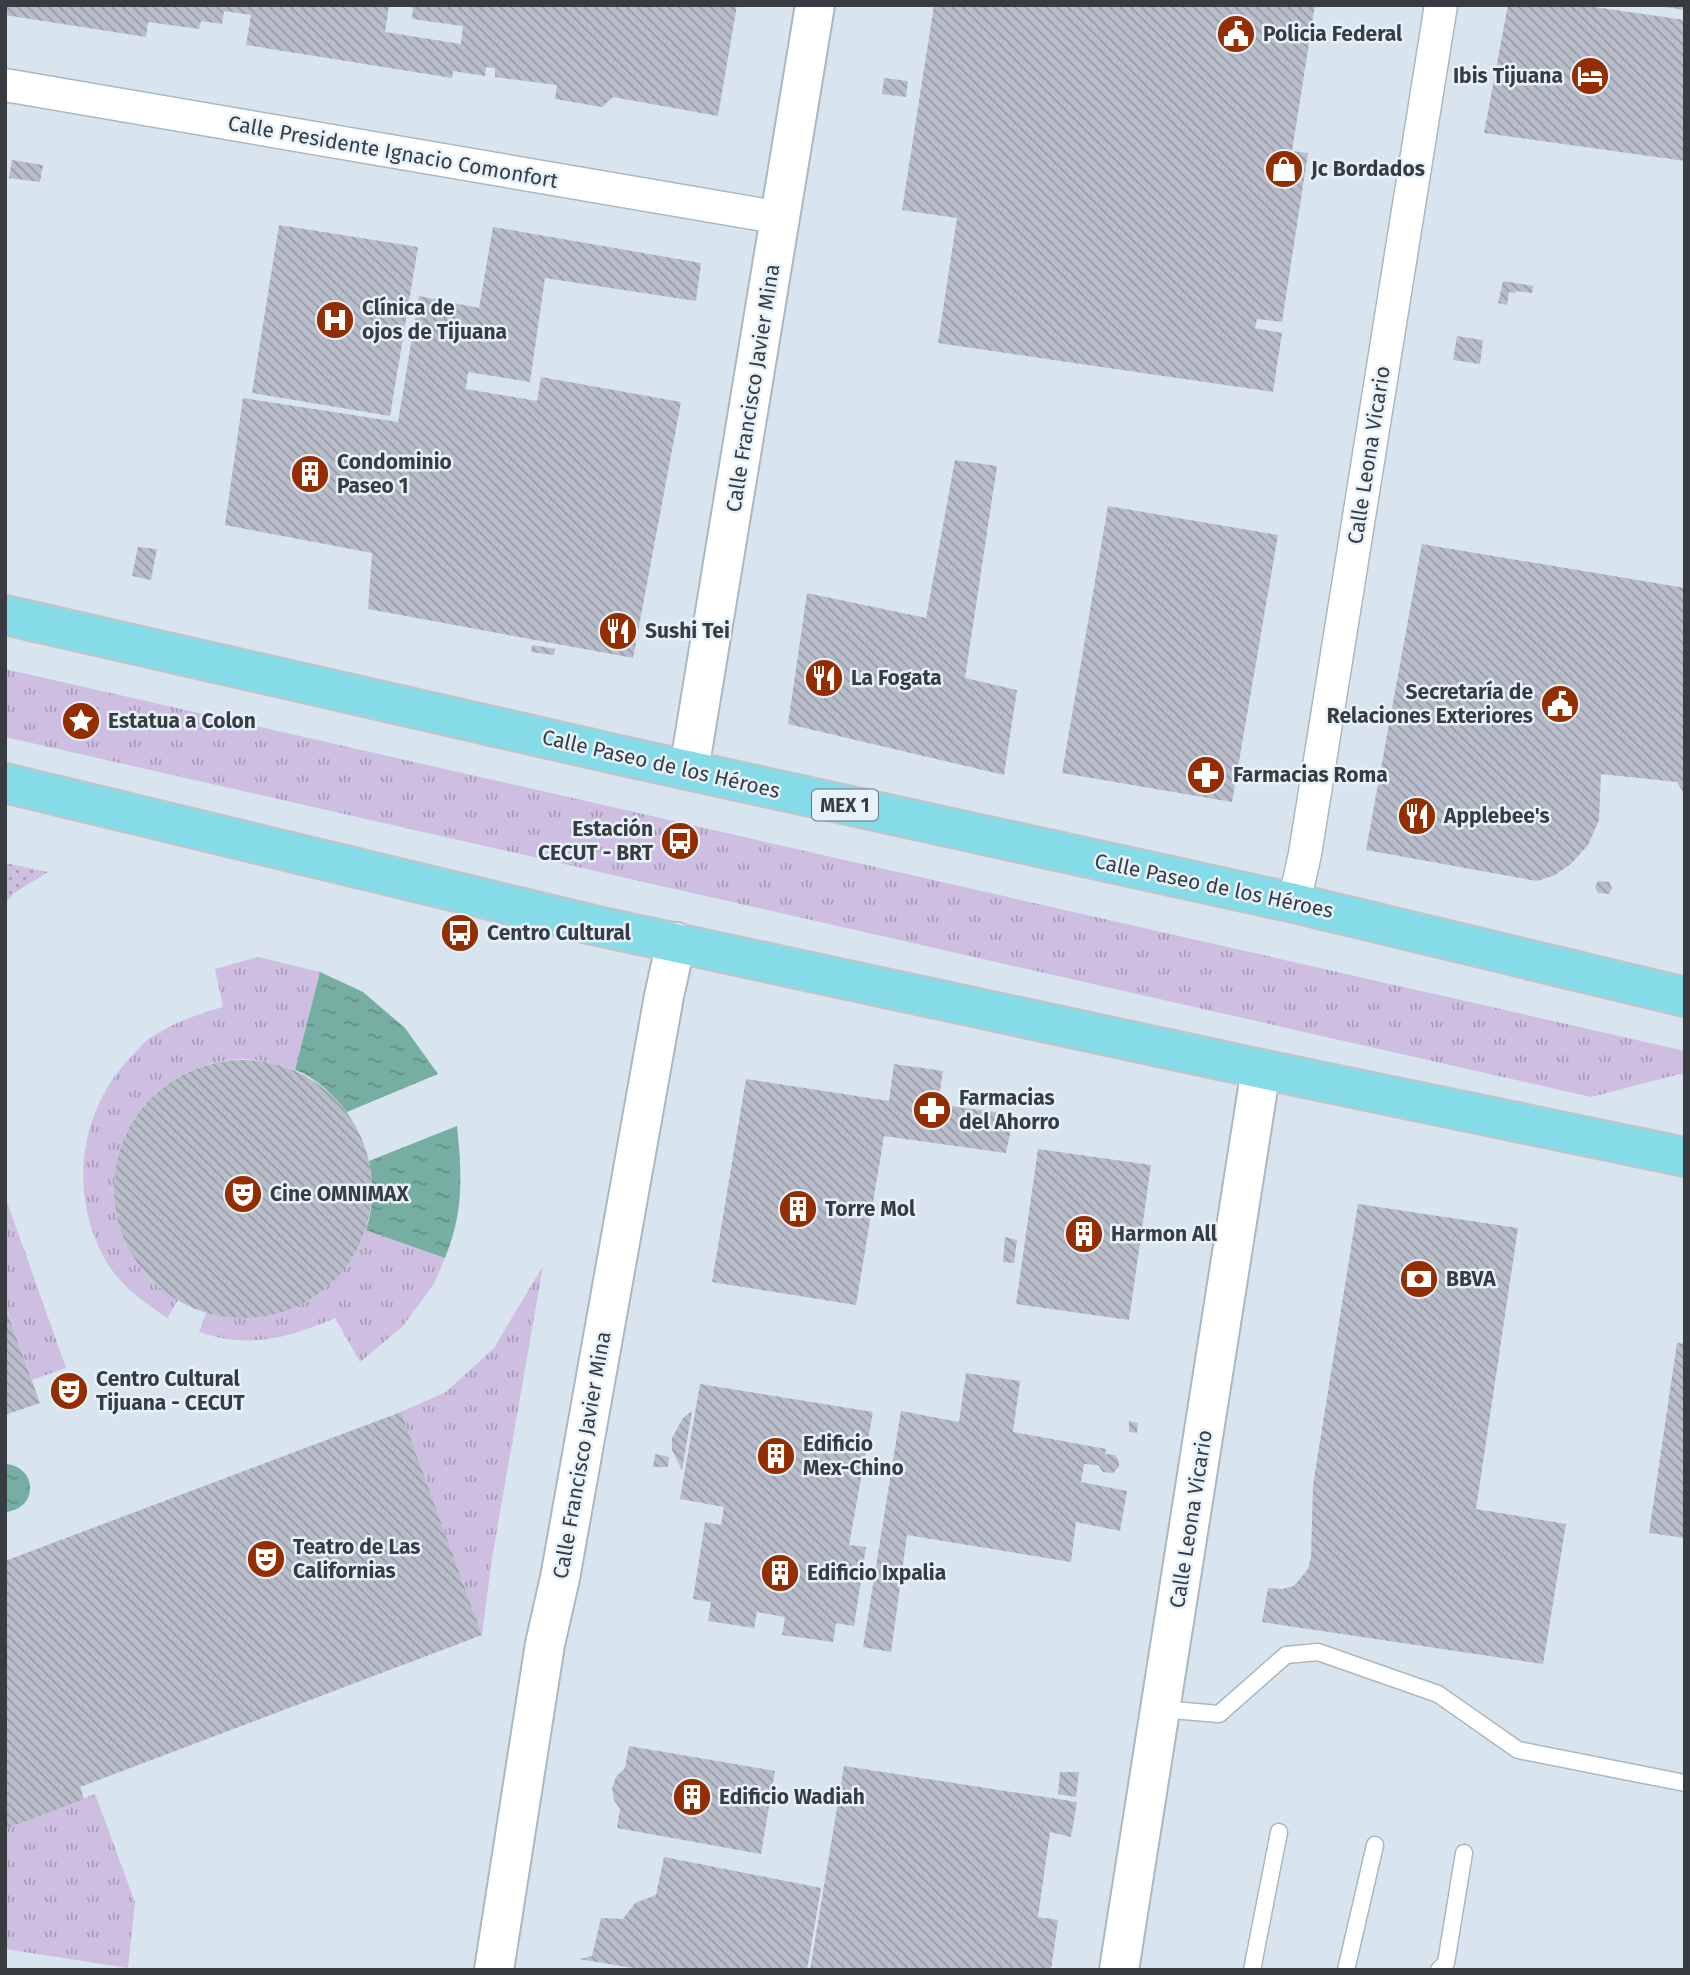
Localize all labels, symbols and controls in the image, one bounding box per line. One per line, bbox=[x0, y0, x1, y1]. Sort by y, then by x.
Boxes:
public building icon: Policia Federal bbox=[1215, 13, 1257, 55]
place label: Policia Federal bbox=[1263, 21, 1403, 47]
hotel icon: Ibis Tijuana bbox=[1569, 55, 1611, 97]
place label: Ibis Tijuana bbox=[1453, 63, 1563, 89]
street label: Calle Presidente Ignacio Comonfort bbox=[226, 110, 560, 194]
shop icon: Jc Bordados bbox=[1263, 148, 1305, 190]
place label: Jc Bordados bbox=[1310, 156, 1425, 182]
street label: Calle Francisco Javier Mina bbox=[721, 262, 785, 514]
place label: Clínica de ojos de Tijuana bbox=[362, 295, 507, 345]
hospital icon: Clínica de ojos de Tijuana bbox=[314, 299, 356, 341]
street label: Calle Leona Vicario bbox=[1342, 364, 1396, 546]
place label: Condominio Paseo 1 bbox=[337, 449, 452, 499]
building icon: Condominio Paseo 1 bbox=[289, 453, 331, 495]
restaurant icon: Sushi Tei bbox=[597, 610, 639, 652]
place label: Sushi Tei bbox=[645, 618, 730, 644]
restaurant icon: La Fogata bbox=[803, 657, 845, 699]
place label: La Fogata bbox=[851, 665, 942, 691]
place label: Secretaría de Relaciones Exteriores bbox=[1327, 679, 1533, 729]
public building icon: Secretaría de Relaciones Exteriores bbox=[1539, 683, 1581, 725]
place icon: Estatua a Colon bbox=[60, 700, 102, 742]
place label: Estatua a Colon bbox=[108, 708, 256, 734]
street label: Calle Paseo de los Héroes bbox=[540, 724, 783, 804]
pharmacy icon: Farmacias Roma bbox=[1185, 754, 1227, 796]
place label: Farmacias Roma bbox=[1233, 762, 1388, 788]
road number: MEX 1 bbox=[812, 790, 878, 820]
restaurant icon: Applebee's bbox=[1396, 795, 1438, 837]
place label: Applebee's bbox=[1443, 803, 1550, 829]
place label: Estación CECUT - BRT bbox=[538, 816, 654, 866]
bus stop icon: Estación CECUT - BRT bbox=[659, 820, 701, 862]
street label: Calle Paseo de los Héroes bbox=[1092, 848, 1336, 924]
bus stop icon: Centro Cultural bbox=[439, 912, 481, 954]
place label: Centro Cultural bbox=[487, 920, 632, 946]
place label: Farmacias del Ahorro bbox=[959, 1085, 1060, 1135]
pharmacy icon: Farmacias del Ahorro bbox=[911, 1089, 953, 1131]
theatre icon: Cine OMNIMAX bbox=[222, 1173, 264, 1215]
place label: Cine OMNIMAX bbox=[270, 1181, 409, 1207]
building icon: Torre Mol bbox=[777, 1188, 819, 1230]
place label: Torre Mol bbox=[825, 1196, 916, 1222]
building icon: Harmon All bbox=[1063, 1213, 1105, 1255]
place label: Harmon All bbox=[1111, 1221, 1218, 1247]
bank icon: BBVA bbox=[1398, 1258, 1440, 1300]
place label: BBVA bbox=[1446, 1266, 1496, 1292]
street label: Calle Francisco Javier Mina bbox=[547, 1329, 617, 1581]
place label: Centro Cultural Tijuana - CECUT bbox=[96, 1366, 245, 1416]
theatre icon: Centro Cultural Tijuana - CECUT bbox=[48, 1370, 90, 1412]
street label: Calle Leona Vicario bbox=[1164, 1428, 1218, 1610]
place label: Edificio Mex-Chino bbox=[803, 1431, 904, 1481]
building icon: Edificio Mex-Chino bbox=[755, 1435, 797, 1477]
place label: Teatro de Las Californias bbox=[293, 1534, 420, 1584]
theatre icon: Teatro de Las Californias bbox=[245, 1538, 287, 1580]
building icon: Edificio Ixpalia bbox=[759, 1552, 801, 1594]
place label: Edificio Ixpalia bbox=[807, 1560, 946, 1586]
building icon: Edificio Wadiah bbox=[671, 1776, 713, 1818]
place label: Edificio Wadiah bbox=[719, 1784, 865, 1810]

